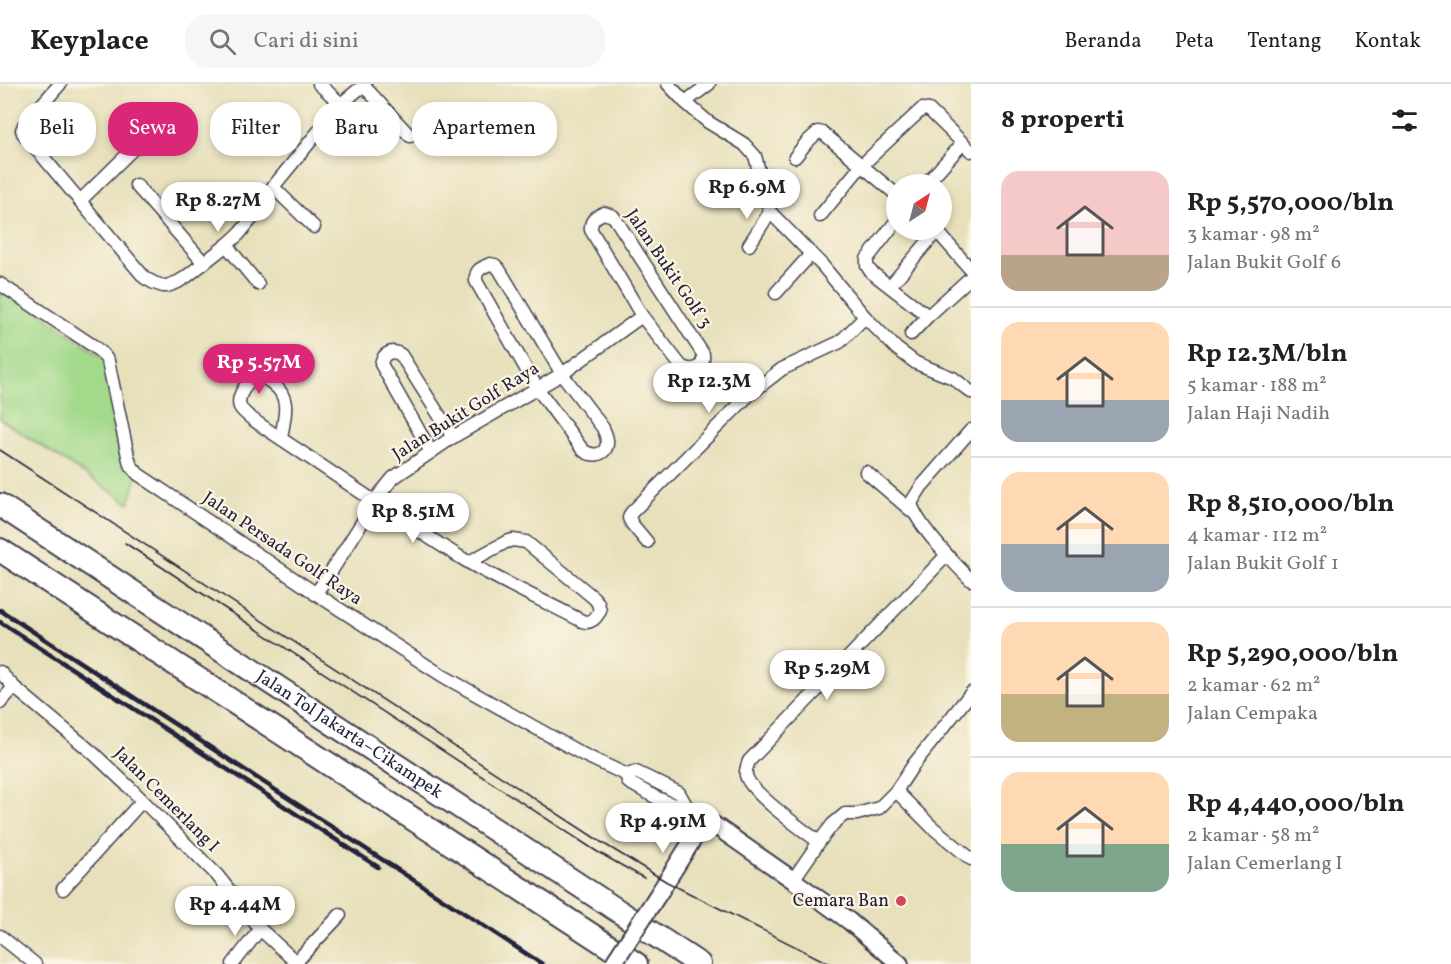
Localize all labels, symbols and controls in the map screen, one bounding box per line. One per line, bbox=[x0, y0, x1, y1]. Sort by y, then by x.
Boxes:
search box bbox=[185, 14, 605, 68]
text: Keyplace bbox=[30, 22, 149, 61]
icon: search bbox=[206, 25, 239, 58]
text: Cari di sini bbox=[254, 26, 359, 57]
text: Beranda bbox=[1064, 27, 1142, 56]
text: Peta bbox=[1175, 27, 1214, 56]
text: Tentang bbox=[1247, 27, 1322, 56]
text: Kontak bbox=[1355, 27, 1421, 56]
chip: Beli bbox=[18, 102, 96, 156]
chip: Sewa bbox=[108, 102, 198, 156]
chip: Filter bbox=[210, 102, 301, 156]
chip: Baru bbox=[313, 102, 400, 156]
chip: Apartemen bbox=[412, 102, 557, 156]
text: 8 properti bbox=[1001, 102, 1125, 138]
icon: filters bbox=[1388, 104, 1421, 137]
pin: Rp 6.9M bbox=[692, 169, 802, 220]
text: Rp 6.9M bbox=[708, 174, 786, 202]
north arrow bbox=[886, 174, 952, 240]
map controls bbox=[886, 174, 952, 240]
pin: Rp 8.27M bbox=[156, 182, 280, 233]
text: Rp 5,570,000/bln bbox=[1187, 185, 1394, 221]
text: Rp 8.27M bbox=[175, 187, 261, 215]
icon: home bbox=[1049, 195, 1121, 267]
street label: Jalan Bukit Golf 3 bbox=[619, 204, 717, 334]
text: 3 kamar · 98 m² bbox=[1187, 221, 1320, 249]
text: Jalan Bukit Golf 6 bbox=[1187, 249, 1341, 277]
text: Rp 12.3M/bln bbox=[1187, 336, 1348, 372]
pin: Rp 5.57M bbox=[197, 344, 321, 395]
icon: home bbox=[1049, 346, 1121, 418]
text: Rp 5.57M bbox=[217, 349, 301, 377]
street label: Jalan Bukit Golf Raya bbox=[388, 357, 544, 467]
pin: Rp 12.3M bbox=[647, 363, 771, 414]
text: Rp 12.3M bbox=[667, 368, 751, 396]
text: 5 kamar · 188 m² bbox=[1187, 372, 1327, 400]
text: Jalan Haji Nadih bbox=[1187, 400, 1330, 428]
street label: Jalan Persada Golf Raya bbox=[197, 486, 367, 612]
text: Rp 8,510,000/bln bbox=[1187, 486, 1394, 522]
pin: Rp 8.51M bbox=[351, 493, 475, 544]
icon: home bbox=[1049, 496, 1121, 568]
text: Rp 8.51M bbox=[371, 498, 455, 526]
text: 4 kamar · 112 m² bbox=[1187, 522, 1327, 550]
text: Jalan Bukit Golf 1 bbox=[1187, 550, 1339, 578]
text: Rp 5,290,000/bln bbox=[1187, 636, 1398, 672]
icon: home bbox=[1049, 646, 1121, 718]
pin: Rp 5.29M bbox=[765, 650, 889, 701]
text: Rp 5.29M bbox=[784, 655, 870, 683]
street label: Jalan Tol Jakarta–Cikampek bbox=[251, 664, 448, 805]
text: 2 kamar · 62 m² bbox=[1187, 672, 1321, 700]
text: Jalan Cempaka bbox=[1187, 700, 1318, 728]
street label: Jalan Cemerlang I bbox=[108, 742, 224, 858]
text: Rp 4,440,000/bln bbox=[1187, 786, 1405, 822]
icon: home bbox=[1049, 796, 1121, 868]
pin: Rp 4.91M bbox=[601, 803, 725, 854]
text: Rp 4.91M bbox=[620, 808, 706, 836]
text: 2 kamar · 58 m² bbox=[1187, 822, 1319, 850]
text: Jalan Cemerlang I bbox=[1187, 850, 1343, 878]
pin: Rp 4.44M bbox=[173, 886, 297, 937]
place label: Cemara Ban bbox=[793, 889, 889, 914]
text: Rp 4.44M bbox=[189, 891, 281, 919]
marker: Cemara Ban bbox=[894, 894, 908, 908]

